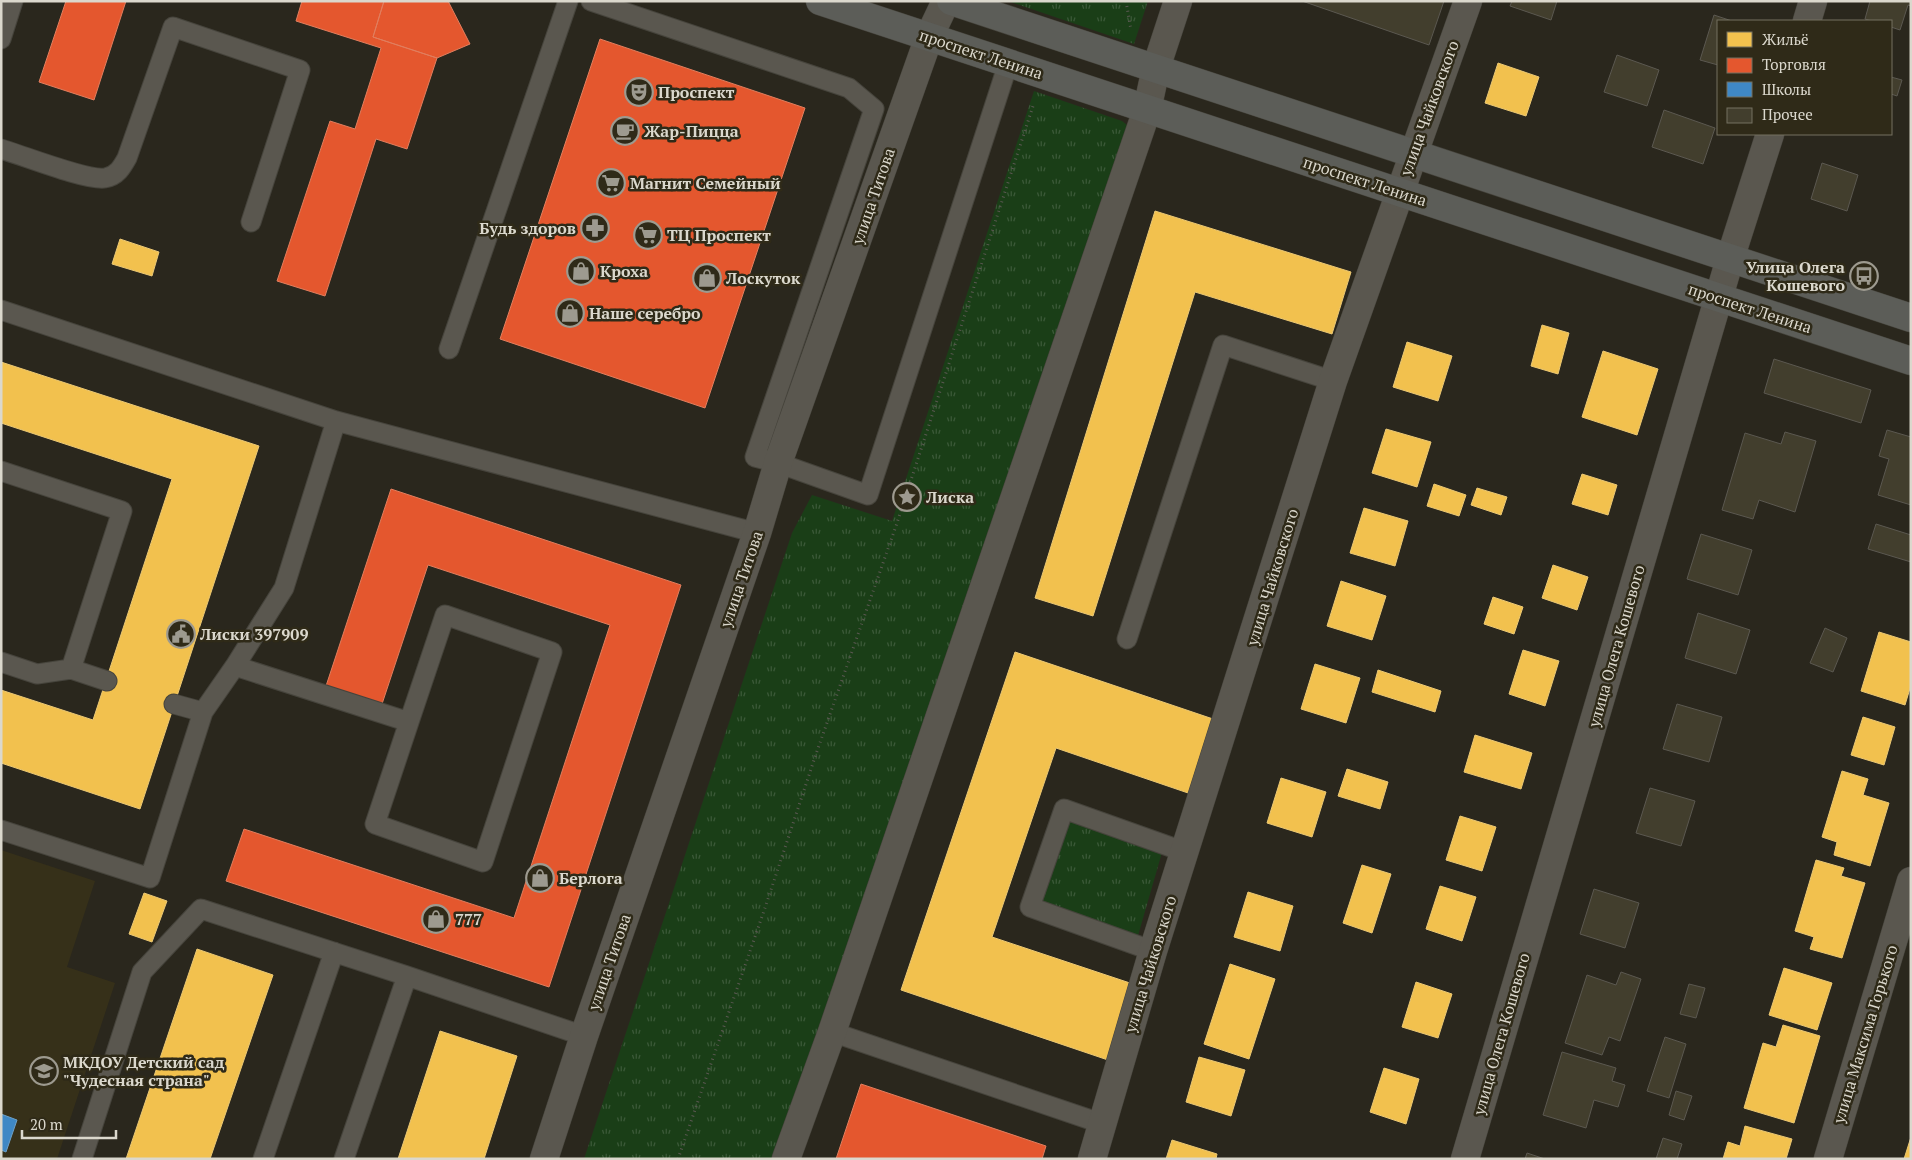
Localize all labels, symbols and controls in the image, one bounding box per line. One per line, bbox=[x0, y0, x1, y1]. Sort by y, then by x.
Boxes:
legend bbox=[1717, 20, 1892, 135]
street label: проспект Ленина bbox=[916, 24, 1046, 84]
text: Жильё bbox=[1762, 29, 1809, 49]
street label: улица Чайковского bbox=[1394, 37, 1464, 180]
text: Торговля bbox=[1762, 54, 1826, 74]
theatre icon: Проспект bbox=[624, 77, 654, 107]
text: Школы bbox=[1762, 79, 1811, 99]
place label: Проспект bbox=[658, 81, 735, 103]
text: Прочее bbox=[1762, 104, 1813, 124]
cafe icon: Жар-Пицца bbox=[610, 116, 640, 146]
place label: Жар-Пицца bbox=[644, 120, 739, 142]
street label: улица Титова bbox=[846, 145, 900, 248]
street label: проспект Ленина bbox=[1300, 151, 1430, 211]
supermarket icon: Магнит Семейный bbox=[596, 168, 626, 198]
place label: Магнит Семейный bbox=[630, 172, 781, 194]
pharmacy icon: Будь здоров bbox=[580, 213, 610, 243]
place label: Будь здоров bbox=[479, 217, 576, 239]
supermarket icon: ТЦ Проспект bbox=[633, 220, 663, 250]
place label: ТЦ Проспект bbox=[667, 224, 771, 246]
shop icon: Кроха bbox=[566, 256, 596, 286]
place label: Улица Олега Кошевого bbox=[1746, 256, 1845, 296]
place label: Кроха bbox=[600, 260, 648, 282]
bus stop icon: Улица Олега Кошевого bbox=[1849, 261, 1879, 291]
shop icon: Лоскуток bbox=[692, 263, 722, 293]
place label: Лоскуток bbox=[725, 267, 801, 289]
street label: проспект Ленина bbox=[1685, 278, 1815, 338]
shop icon: Наше серебро bbox=[555, 298, 585, 328]
place label: Наше серебро bbox=[589, 302, 701, 324]
place icon: Лиска bbox=[892, 482, 922, 512]
place label: Лиска bbox=[925, 486, 974, 508]
street label: улица Чайковского bbox=[1240, 506, 1303, 649]
street label: улица Титова bbox=[714, 528, 768, 631]
street label: улица Олега Кошевого bbox=[1582, 562, 1650, 731]
public building icon: Лиски 397909 bbox=[166, 619, 196, 649]
place label: Лиски 397909 bbox=[199, 623, 308, 645]
shop icon: Берлога bbox=[525, 863, 555, 893]
place label: Берлога bbox=[559, 867, 623, 889]
street label: улица Чайковского bbox=[1118, 893, 1181, 1036]
shop icon: 777 bbox=[421, 904, 451, 934]
place label: 777 bbox=[455, 908, 482, 930]
street label: улица Титова bbox=[582, 911, 636, 1014]
street label: улица Максима Горького bbox=[1827, 942, 1903, 1127]
street label: улица Олега Кошевого bbox=[1467, 950, 1535, 1119]
place label: МКДОУ Детский сад "Чудесная страна" bbox=[63, 1051, 225, 1091]
school or university icon: МКДОУ Детский сад "Чудесная страна" bbox=[29, 1056, 59, 1086]
scale bar bbox=[22, 1108, 116, 1140]
text: 20 m bbox=[30, 1114, 63, 1134]

